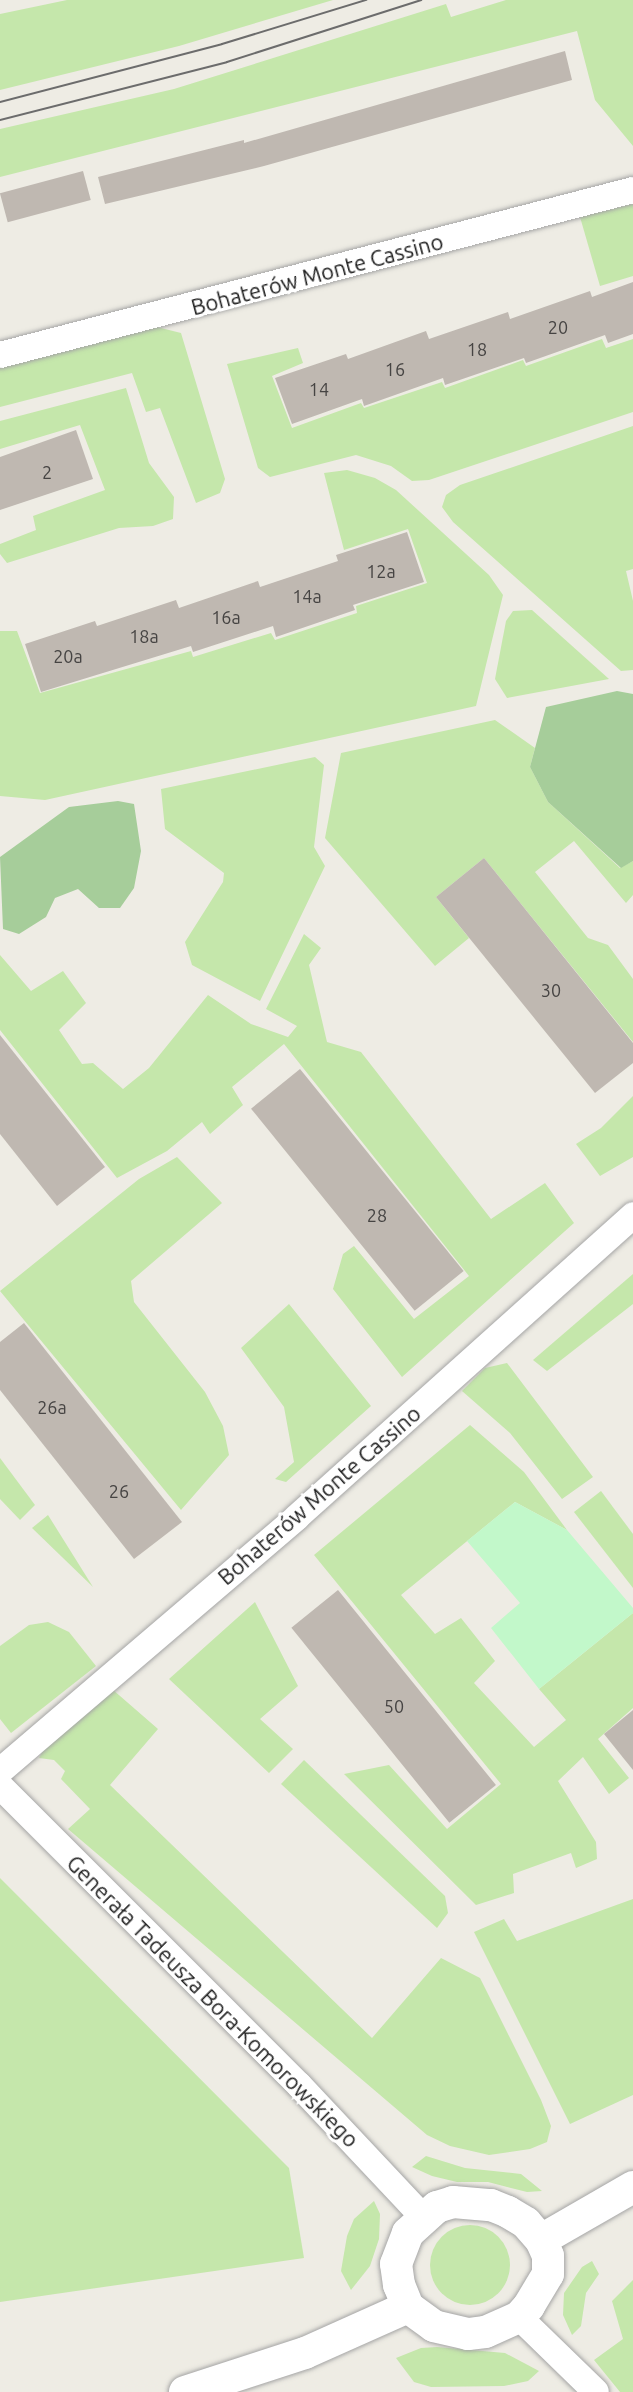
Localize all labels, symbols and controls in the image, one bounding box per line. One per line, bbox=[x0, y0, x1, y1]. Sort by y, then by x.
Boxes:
street label: Bohaterów Monte Cassino bbox=[188, 228, 446, 320]
house number: 20 bbox=[548, 316, 568, 338]
house number: 18 bbox=[467, 338, 487, 360]
house number: 16 bbox=[385, 358, 405, 380]
house number: 14 bbox=[309, 378, 329, 400]
house number: 2 bbox=[42, 461, 52, 483]
house number: 12a bbox=[366, 560, 396, 582]
house number: 14a bbox=[292, 585, 322, 607]
house number: 16a bbox=[211, 606, 241, 628]
house number: 18a bbox=[129, 625, 159, 647]
house number: 20a bbox=[53, 645, 83, 667]
house number: 30 bbox=[541, 979, 561, 1001]
house number: 28 bbox=[367, 1204, 387, 1226]
house number: 26a bbox=[37, 1396, 67, 1418]
street label: Bohaterów Monte Cassino bbox=[212, 1400, 426, 1590]
house number: 26 bbox=[109, 1480, 129, 1502]
house number: 50 bbox=[384, 1695, 404, 1717]
street label: Generała Tadeusza Bora-Komorowskiego bbox=[62, 1850, 364, 2152]

